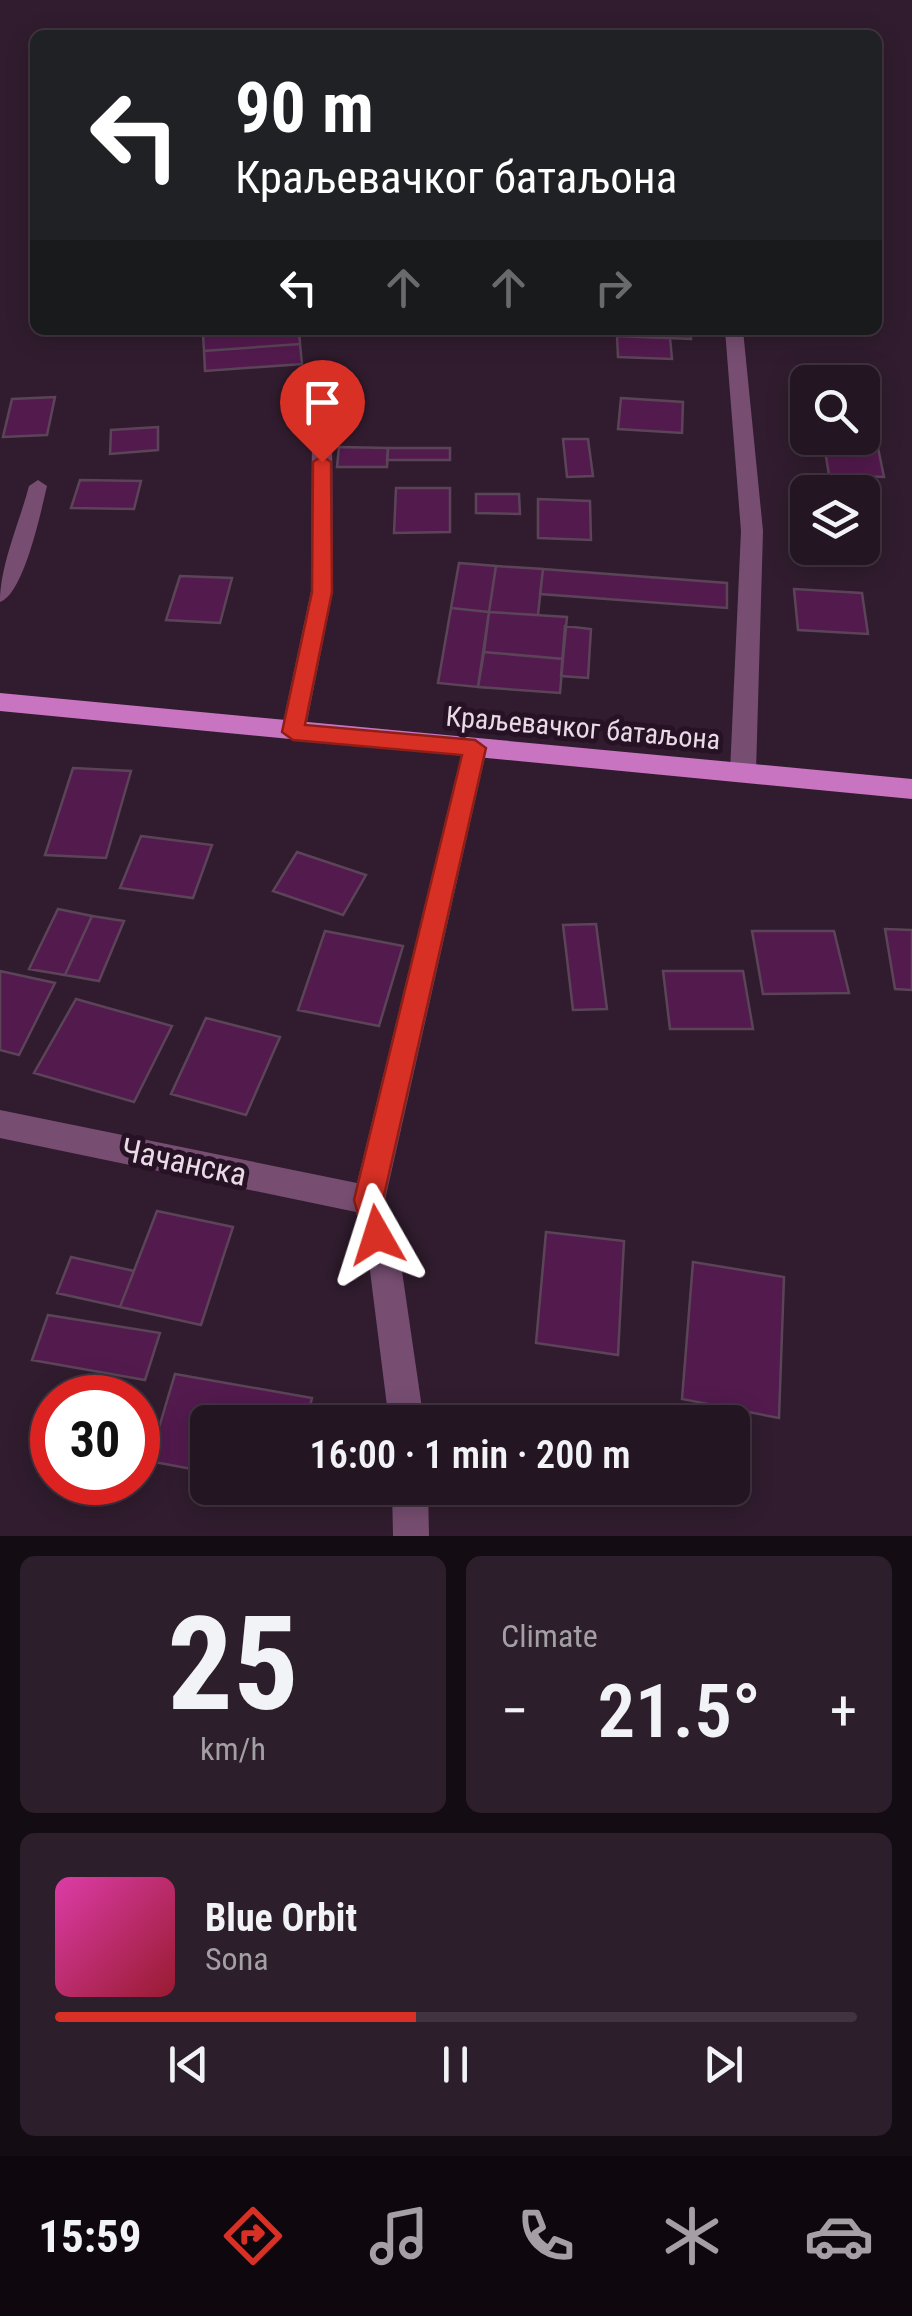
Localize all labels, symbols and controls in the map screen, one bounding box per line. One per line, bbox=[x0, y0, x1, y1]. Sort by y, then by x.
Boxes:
text: 90 m bbox=[235, 67, 374, 149]
icon: left bbox=[70, 70, 200, 200]
text: Краљевачког батаљона bbox=[235, 151, 677, 204]
icon: left bbox=[271, 260, 326, 315]
icon: ahead bbox=[376, 260, 431, 315]
icon: ahead bbox=[481, 260, 536, 315]
icon: right bbox=[586, 260, 641, 315]
pin bbox=[280, 360, 365, 463]
map controls bbox=[790, 365, 880, 565]
button: search bbox=[790, 365, 880, 455]
icon: arrive bbox=[295, 375, 350, 430]
button: layers bbox=[790, 475, 880, 565]
street label: Краљевачког батаљона bbox=[444, 700, 722, 756]
street label: Чачанска bbox=[118, 1130, 250, 1194]
position arrow bbox=[325, 1183, 429, 1287]
speed limit sign: 30 bbox=[30, 1375, 160, 1505]
text: 16:00 · 1 min · 200 m bbox=[310, 1433, 630, 1477]
text: 25 bbox=[167, 1588, 299, 1741]
text: Climate bbox=[501, 1617, 598, 1655]
text: 21.5° bbox=[597, 1667, 761, 1755]
text: − bbox=[501, 1679, 529, 1743]
text: + bbox=[830, 1679, 857, 1743]
text: km/h bbox=[200, 1730, 266, 1768]
text: Blue Orbit bbox=[205, 1896, 357, 1940]
text: Sona bbox=[205, 1940, 268, 1978]
icon: previous bbox=[161, 2037, 216, 2092]
icon: pause bbox=[428, 2037, 483, 2092]
icon: next bbox=[696, 2037, 751, 2092]
icon: directions bbox=[218, 2201, 288, 2271]
icon: music bbox=[364, 2201, 434, 2271]
icon: phone bbox=[511, 2201, 581, 2271]
icon: climate bbox=[657, 2201, 727, 2271]
icon: car bbox=[804, 2201, 874, 2271]
text: 15:59 bbox=[38, 2210, 142, 2263]

